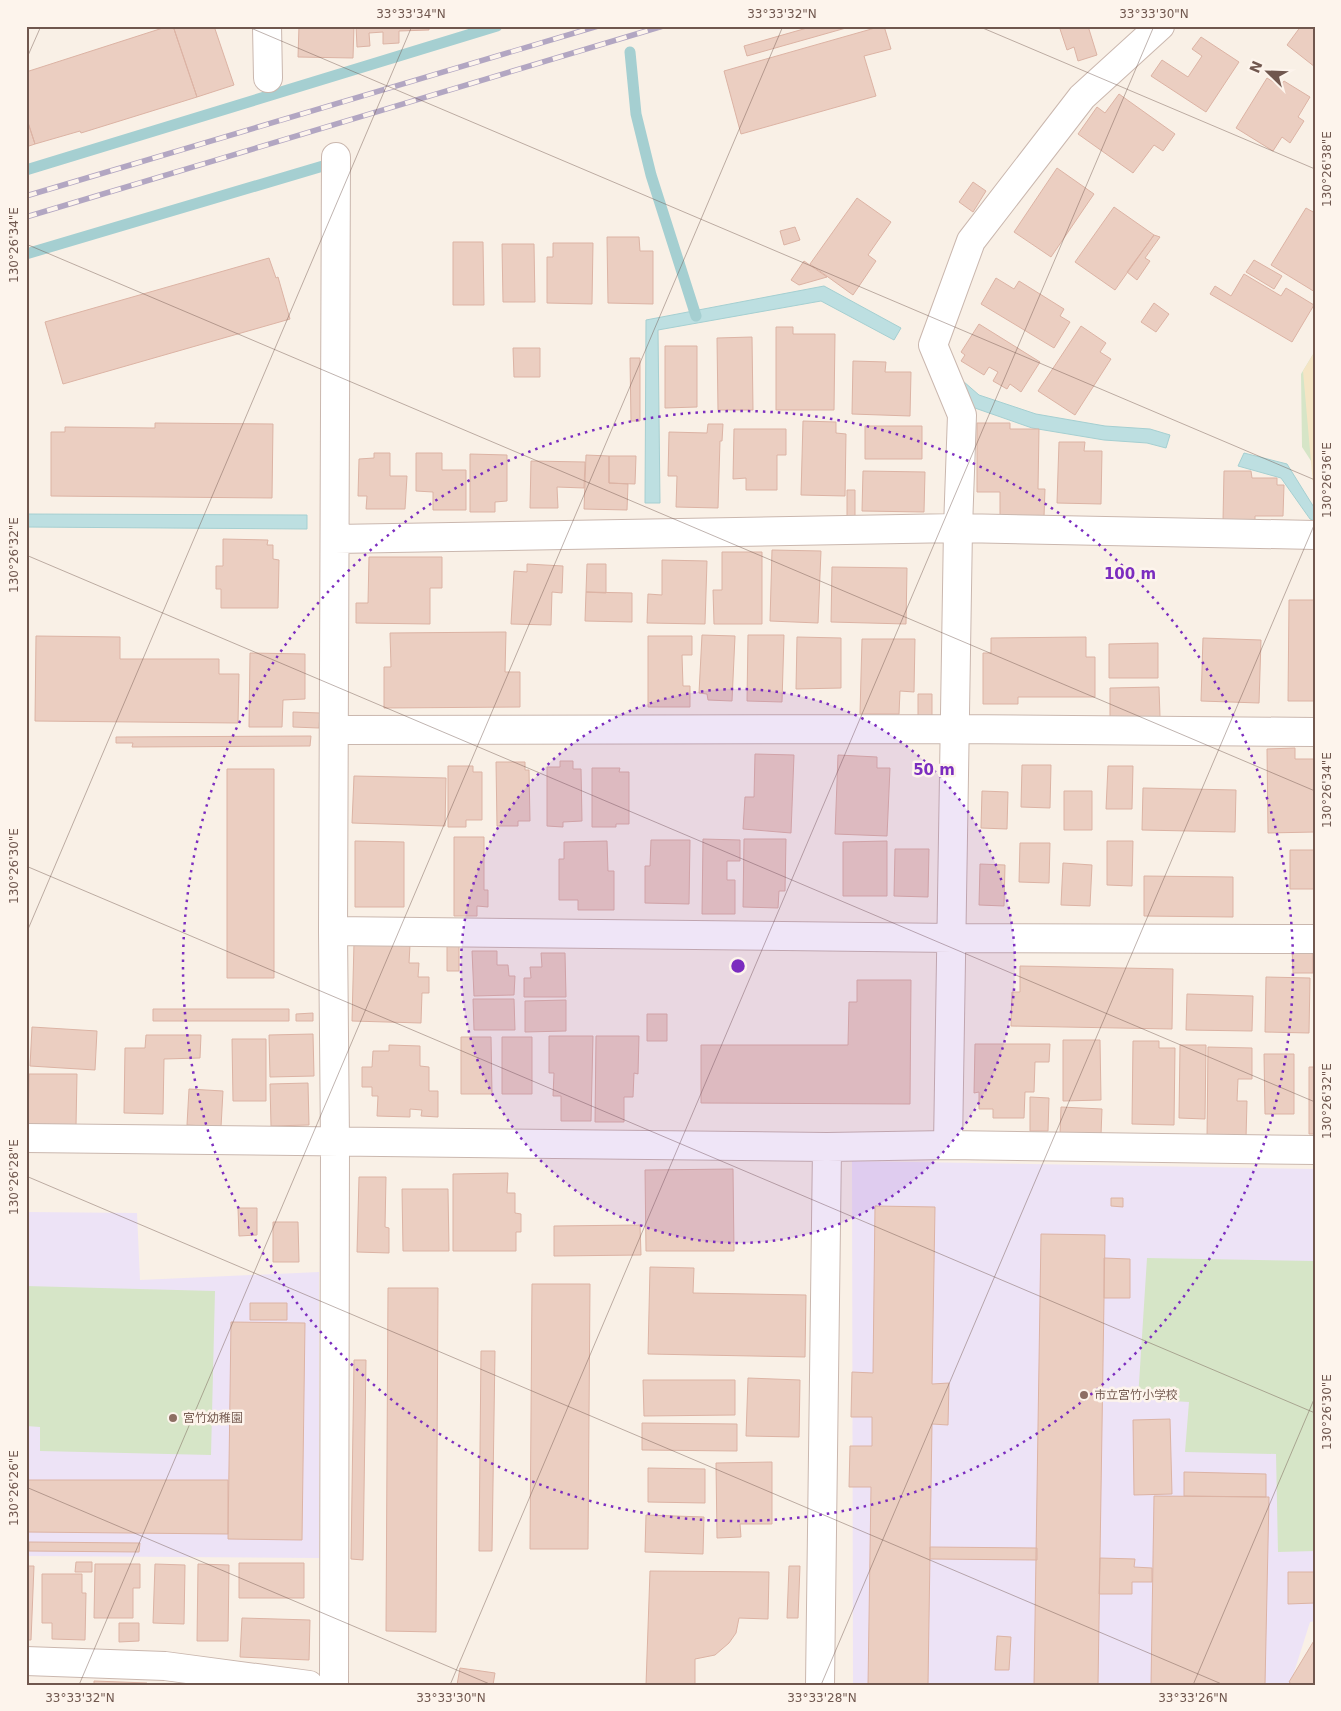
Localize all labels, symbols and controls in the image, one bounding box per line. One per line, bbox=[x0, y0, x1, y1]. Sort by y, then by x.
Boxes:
text: 33°33'34"N bbox=[376, 7, 446, 21]
text: 33°33'32"N bbox=[747, 7, 817, 21]
text: 33°33'30"N bbox=[1119, 7, 1189, 21]
north arrow bbox=[1244, 48, 1294, 98]
text: N bbox=[1246, 58, 1266, 75]
text: 130°26'38"E bbox=[1320, 131, 1334, 207]
text: 130°26'34"E bbox=[7, 207, 21, 283]
text: 130°26'36"E bbox=[1320, 442, 1334, 518]
text: 130°26'32"E bbox=[7, 517, 21, 593]
text: 100 m bbox=[1104, 565, 1156, 583]
text: 130°26'34"E bbox=[1320, 752, 1334, 828]
text: 50 m bbox=[913, 761, 955, 779]
text: 130°26'30"E bbox=[7, 828, 21, 904]
centre of rings bbox=[729, 957, 747, 975]
text: 130°26'32"E bbox=[1320, 1063, 1334, 1139]
text: 130°26'28"E bbox=[7, 1139, 21, 1215]
text: 130°26'30"E bbox=[1320, 1374, 1334, 1450]
place label: 市立宮竹小学校 bbox=[1094, 1388, 1178, 1402]
marker: 市立宮竹小学校 bbox=[1078, 1389, 1090, 1401]
place label: 宮竹幼稚園 bbox=[183, 1411, 243, 1425]
marker: 宮竹幼稚園 bbox=[167, 1412, 179, 1424]
text: 130°26'26"E bbox=[7, 1450, 21, 1526]
text: 33°33'32"N bbox=[45, 1691, 115, 1705]
text: 33°33'30"N bbox=[416, 1691, 486, 1705]
text: 33°33'28"N bbox=[787, 1691, 857, 1705]
text: 33°33'26"N bbox=[1158, 1691, 1228, 1705]

